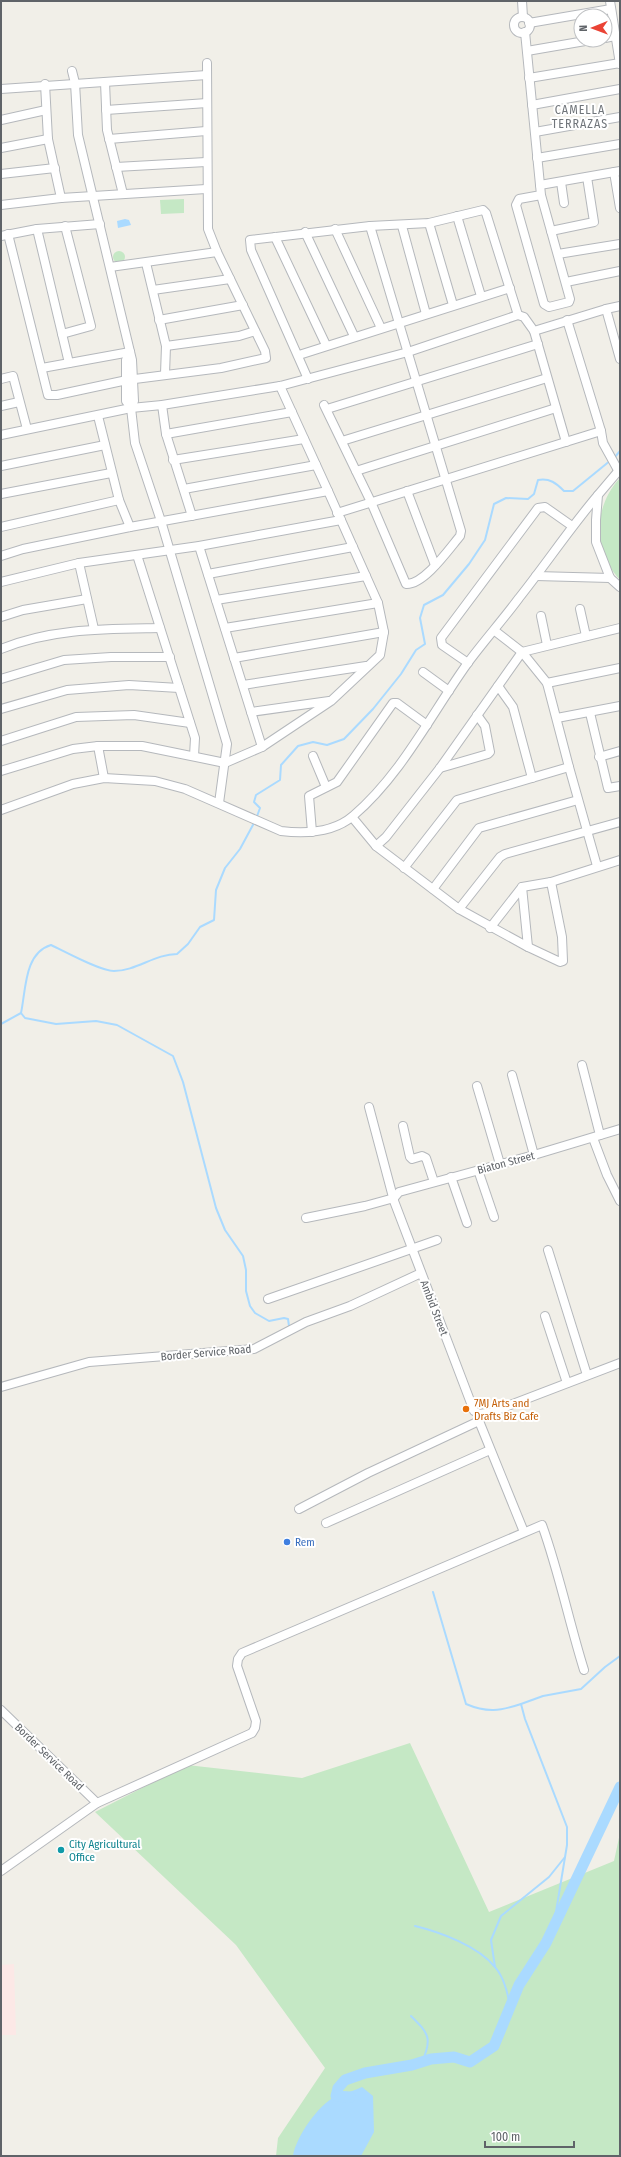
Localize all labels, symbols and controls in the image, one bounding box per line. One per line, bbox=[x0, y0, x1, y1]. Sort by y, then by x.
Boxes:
north arrow bbox=[573, 8, 613, 48]
text: N bbox=[577, 25, 590, 32]
district label: CAMELLA TERRAZAS bbox=[552, 103, 608, 131]
street label: Biaton Street bbox=[476, 1149, 536, 1177]
street label: Ambid Street bbox=[417, 1278, 451, 1338]
street label: Border Service Road bbox=[160, 1343, 252, 1363]
place label: 7MJ Arts and Drafts Biz Cafe bbox=[474, 1397, 539, 1423]
marker: 7MJ Arts and Drafts Biz Cafe bbox=[461, 1404, 471, 1414]
place label: Rem bbox=[295, 1536, 315, 1549]
marker: Rem bbox=[282, 1537, 292, 1547]
street label: Border Service Road bbox=[12, 1721, 86, 1793]
place label: City Agricultural Office bbox=[69, 1838, 140, 1864]
marker: City Agricultural Office bbox=[56, 1845, 66, 1855]
scale bar bbox=[485, 2123, 574, 2149]
text: 100 m bbox=[491, 2130, 520, 2144]

